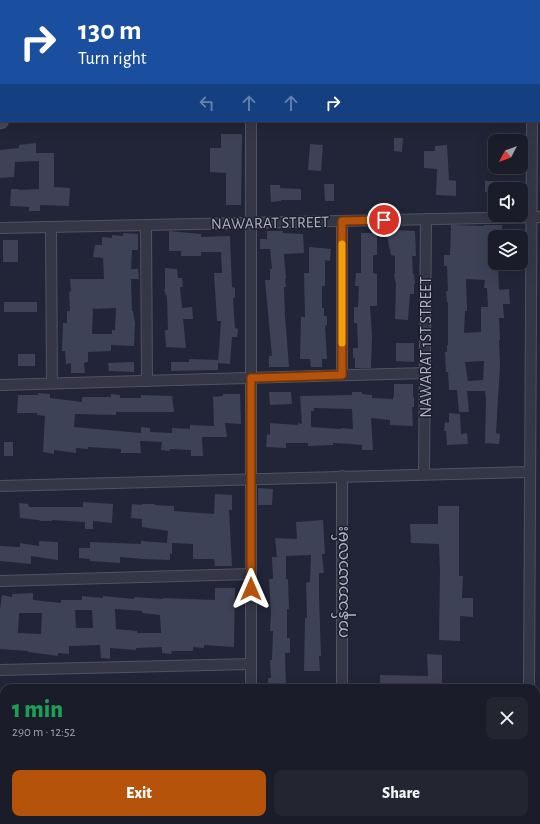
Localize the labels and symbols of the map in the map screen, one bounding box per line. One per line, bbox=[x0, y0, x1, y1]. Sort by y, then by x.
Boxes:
north arrow bbox=[488, 134, 528, 174]
pin bbox=[367, 203, 401, 237]
street label: NAWARAT STREET bbox=[211, 214, 329, 232]
street label: NAWARAT 1ST STREET bbox=[418, 276, 434, 418]
street label: ကန်သာယာလမ်း bbox=[331, 526, 356, 638]
position arrow bbox=[230, 568, 272, 610]

